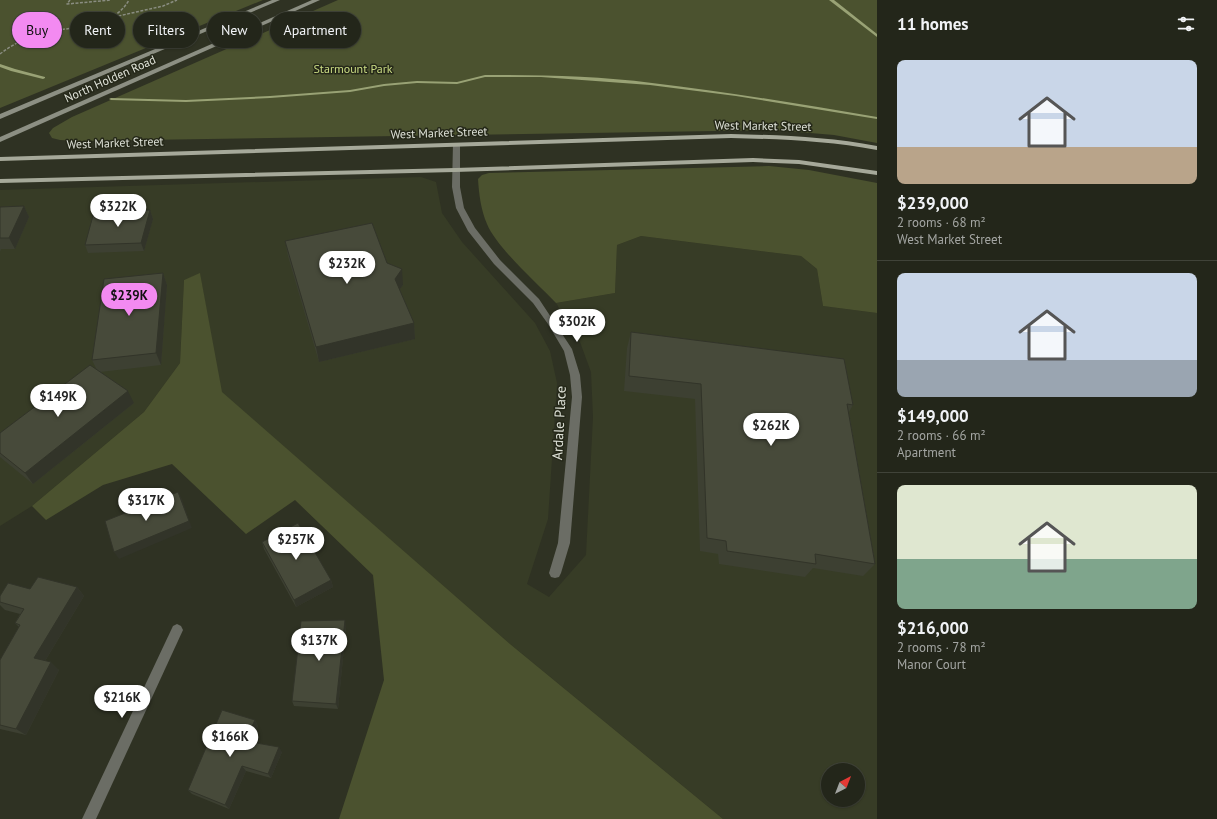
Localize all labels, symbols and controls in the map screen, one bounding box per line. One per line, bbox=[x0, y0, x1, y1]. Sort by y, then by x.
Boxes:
chip: Buy bbox=[12, 12, 62, 48]
chip: Rent bbox=[70, 12, 125, 48]
chip: Filters bbox=[133, 12, 199, 48]
chip: New bbox=[207, 12, 262, 48]
chip: Apartment bbox=[270, 12, 361, 48]
text: 11 homes bbox=[897, 13, 968, 35]
icon: filters bbox=[1175, 13, 1197, 35]
street label: North Holden Road bbox=[62, 52, 158, 105]
park label: Starmount Park bbox=[313, 61, 393, 76]
icon: home bbox=[1011, 86, 1083, 158]
street label: West Market Street bbox=[714, 117, 812, 134]
street label: West Market Street bbox=[390, 123, 488, 142]
street label: West Market Street bbox=[66, 133, 164, 152]
text: $239,000 bbox=[897, 192, 969, 214]
pin: $322K bbox=[90, 194, 146, 228]
text: $322K bbox=[99, 198, 137, 215]
text: 2 rooms · 68 m² bbox=[897, 214, 986, 231]
text: West Market Street bbox=[897, 231, 1002, 248]
pin: $232K bbox=[319, 251, 375, 285]
text: $232K bbox=[328, 255, 366, 272]
pin: $239K bbox=[101, 283, 157, 317]
text: $239K bbox=[110, 287, 148, 304]
icon: home bbox=[1011, 299, 1083, 371]
pin: $302K bbox=[549, 309, 605, 343]
text: $302K bbox=[558, 313, 596, 330]
pin: $149K bbox=[30, 384, 86, 418]
street label: Ardale Place bbox=[548, 385, 570, 461]
text: $149K bbox=[39, 388, 77, 405]
text: $149,000 bbox=[897, 405, 969, 427]
pin: $262K bbox=[743, 413, 799, 447]
text: $262K bbox=[752, 417, 790, 434]
text: 2 rooms · 66 m² bbox=[897, 427, 986, 444]
text: Apartment bbox=[897, 444, 956, 461]
pin: $317K bbox=[118, 488, 174, 522]
text: $317K bbox=[127, 492, 165, 509]
icon: home bbox=[1011, 511, 1083, 583]
pin: $257K bbox=[268, 527, 324, 561]
text: $257K bbox=[277, 531, 315, 548]
text: $216,000 bbox=[897, 617, 969, 639]
pin: $137K bbox=[291, 628, 347, 662]
text: $137K bbox=[300, 632, 338, 649]
text: 2 rooms · 78 m² bbox=[897, 639, 986, 656]
text: Manor Court bbox=[897, 656, 966, 673]
pin: $216K bbox=[94, 685, 150, 719]
text: $216K bbox=[103, 689, 141, 706]
pin: $166K bbox=[202, 724, 258, 758]
text: $166K bbox=[211, 728, 249, 745]
north arrow bbox=[821, 763, 865, 807]
map controls bbox=[821, 763, 865, 807]

